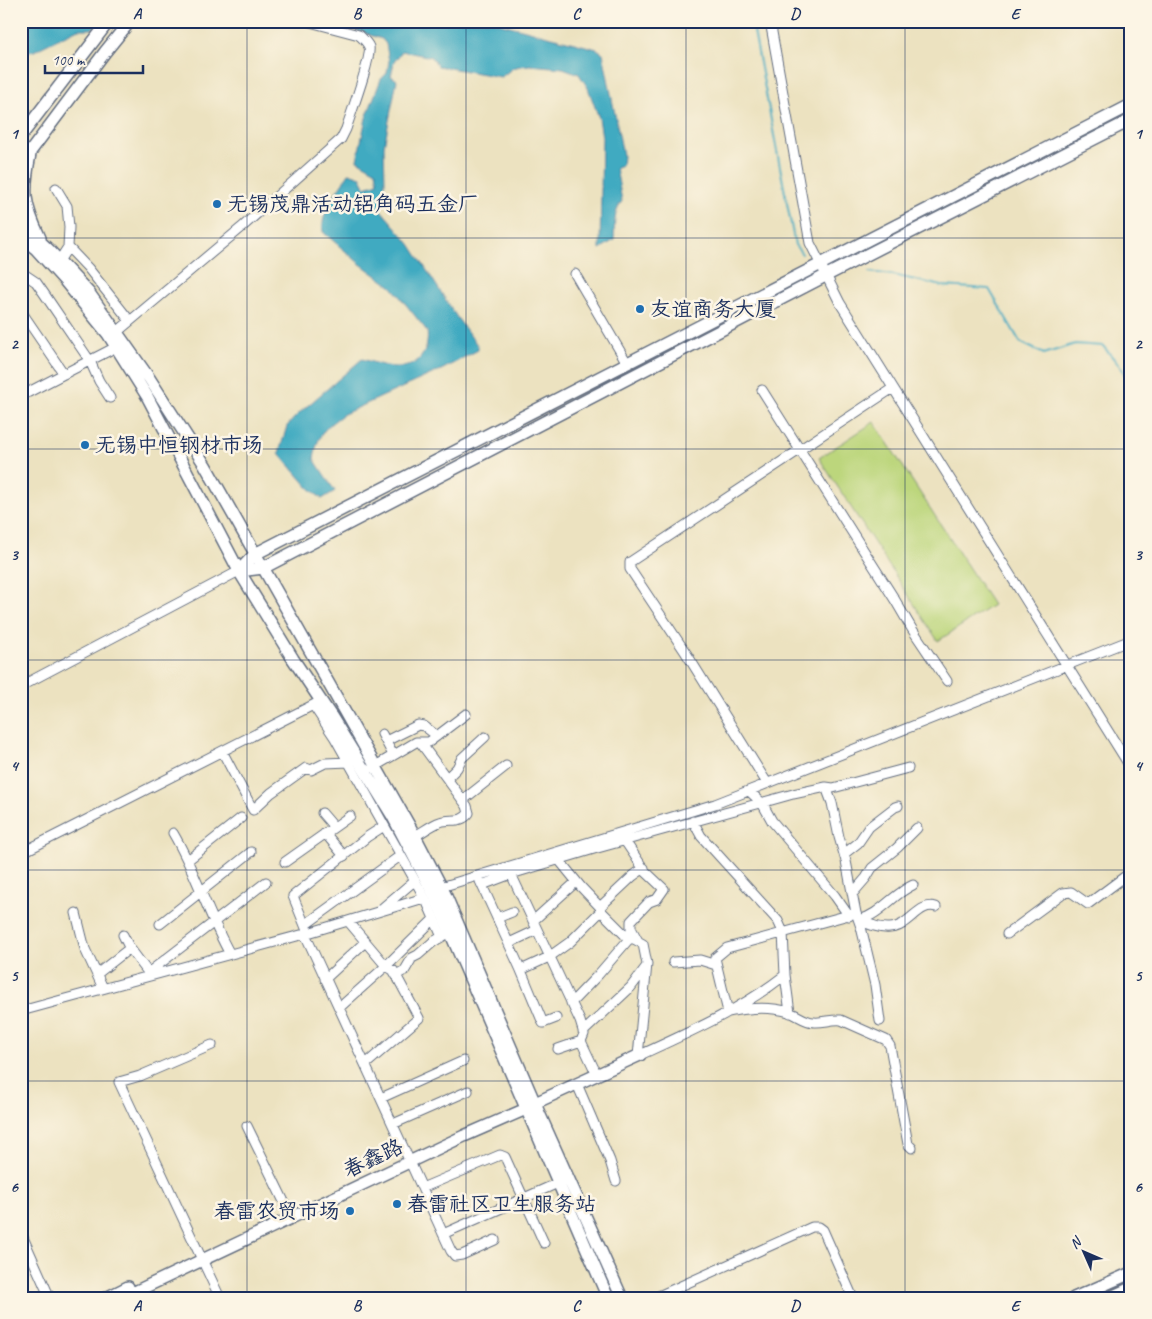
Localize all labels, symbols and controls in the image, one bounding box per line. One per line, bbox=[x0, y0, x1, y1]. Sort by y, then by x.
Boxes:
text: A bbox=[133, 4, 143, 24]
text: B bbox=[353, 4, 363, 24]
text: C bbox=[572, 4, 582, 24]
text: D bbox=[790, 4, 801, 24]
text: E bbox=[1011, 4, 1022, 24]
scale bar bbox=[45, 42, 142, 74]
text: 100 m bbox=[52, 51, 86, 70]
text: 1 bbox=[10, 124, 19, 144]
text: 1 bbox=[1134, 124, 1143, 144]
place label: 无锡茂鼎活动铝角码五金厂 bbox=[227, 191, 479, 217]
marker: 无锡茂鼎活动铝角码五金厂 bbox=[211, 198, 223, 210]
place label: 友谊商务大厦 bbox=[650, 296, 776, 322]
marker: 友谊商务大厦 bbox=[634, 303, 646, 315]
text: 2 bbox=[10, 334, 19, 354]
text: 2 bbox=[1134, 334, 1143, 354]
place label: 无锡中恒钢材市场 bbox=[95, 432, 263, 458]
marker: 无锡中恒钢材市场 bbox=[79, 439, 91, 451]
text: 3 bbox=[10, 545, 19, 565]
text: 3 bbox=[1134, 545, 1143, 565]
text: 4 bbox=[10, 756, 19, 776]
text: 4 bbox=[1134, 756, 1143, 776]
text: 5 bbox=[11, 966, 20, 986]
text: 5 bbox=[1135, 966, 1144, 986]
street label: 春鑫路 bbox=[339, 1133, 407, 1183]
text: 6 bbox=[10, 1177, 19, 1197]
text: 6 bbox=[1134, 1177, 1143, 1197]
place label: 春雷社区卫生服务站 bbox=[407, 1191, 596, 1217]
place label: 春雷农贸市场 bbox=[214, 1198, 340, 1224]
marker: 春雷社区卫生服务站 bbox=[391, 1198, 403, 1210]
marker: 春雷农贸市场 bbox=[344, 1205, 356, 1217]
north arrow bbox=[1060, 1226, 1110, 1276]
text: N bbox=[1066, 1232, 1086, 1252]
text: A bbox=[133, 1296, 143, 1316]
text: B bbox=[353, 1296, 363, 1316]
text: C bbox=[572, 1296, 582, 1316]
text: D bbox=[790, 1296, 801, 1316]
text: E bbox=[1011, 1296, 1022, 1316]

